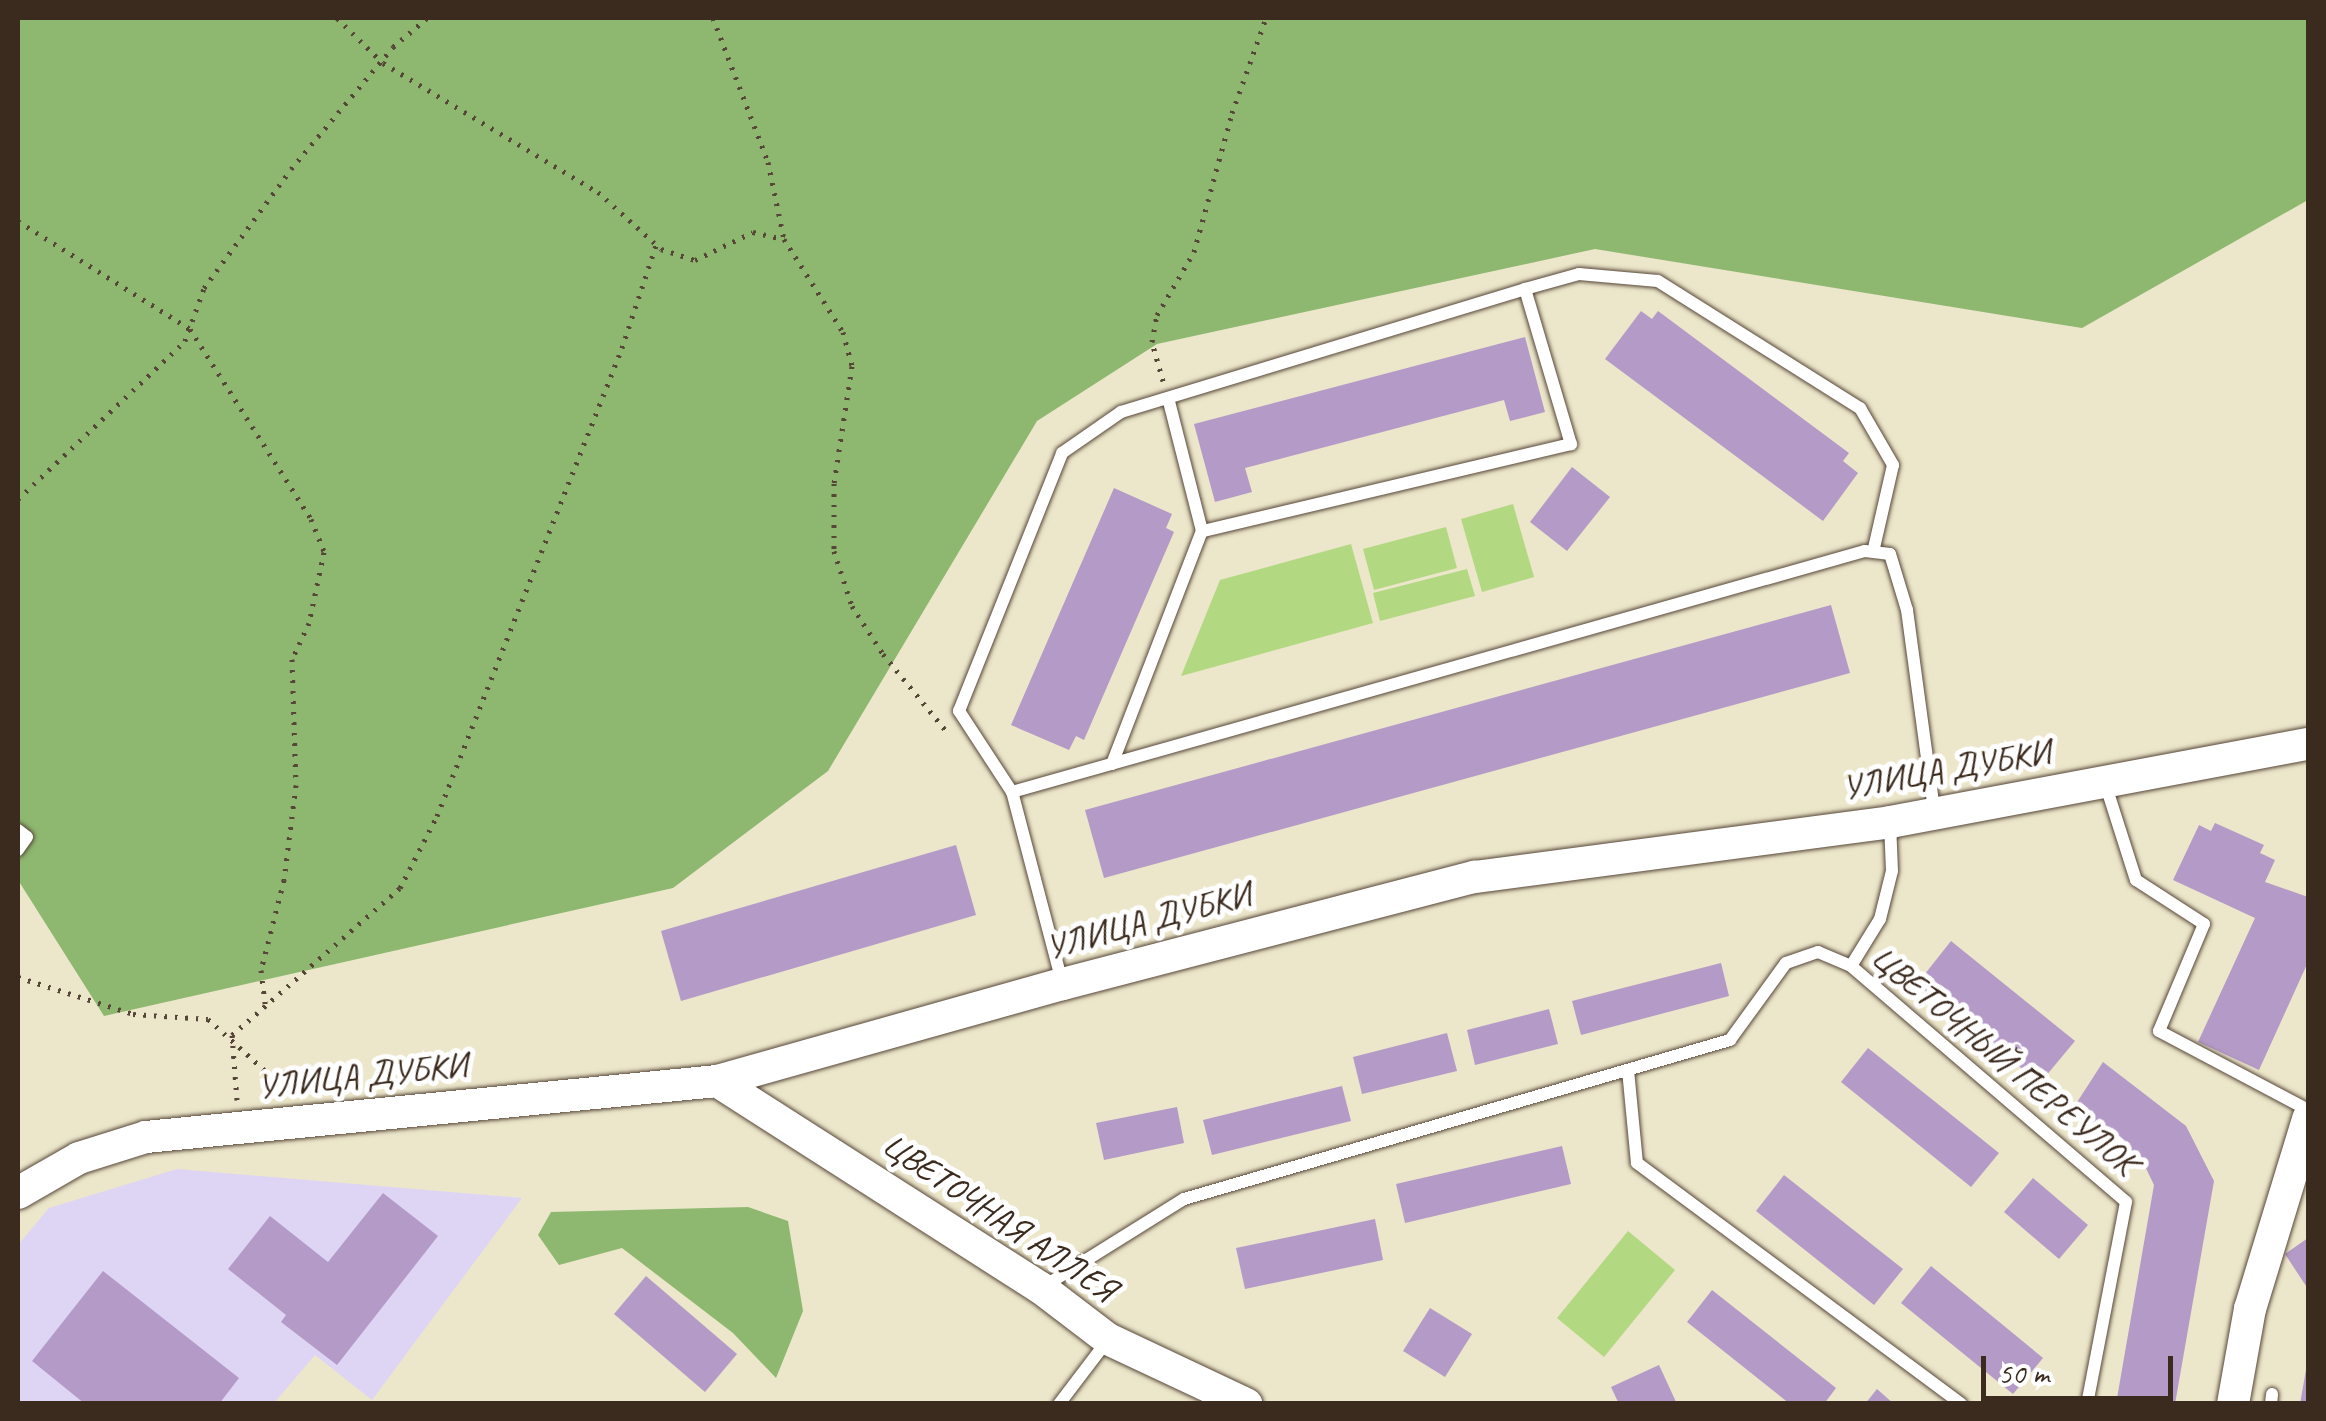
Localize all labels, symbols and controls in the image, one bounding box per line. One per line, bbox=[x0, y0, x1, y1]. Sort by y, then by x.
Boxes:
street label: УЛИЦА ДУБКИ bbox=[1840, 731, 2052, 809]
street label: УЛИЦА ДУБКИ bbox=[1042, 874, 1254, 968]
street label: ЦВЕТОЧНЫЙ ПЕРЕУЛОК bbox=[1862, 936, 2146, 1184]
street label: УЛИЦА ДУБКИ bbox=[256, 1044, 468, 1108]
street label: ЦВЕТОЧНАЯ АЛЛЕЯ bbox=[875, 1124, 1123, 1310]
scale bar bbox=[1986, 1336, 2178, 1398]
text: 50 m bbox=[1998, 1354, 2049, 1392]

